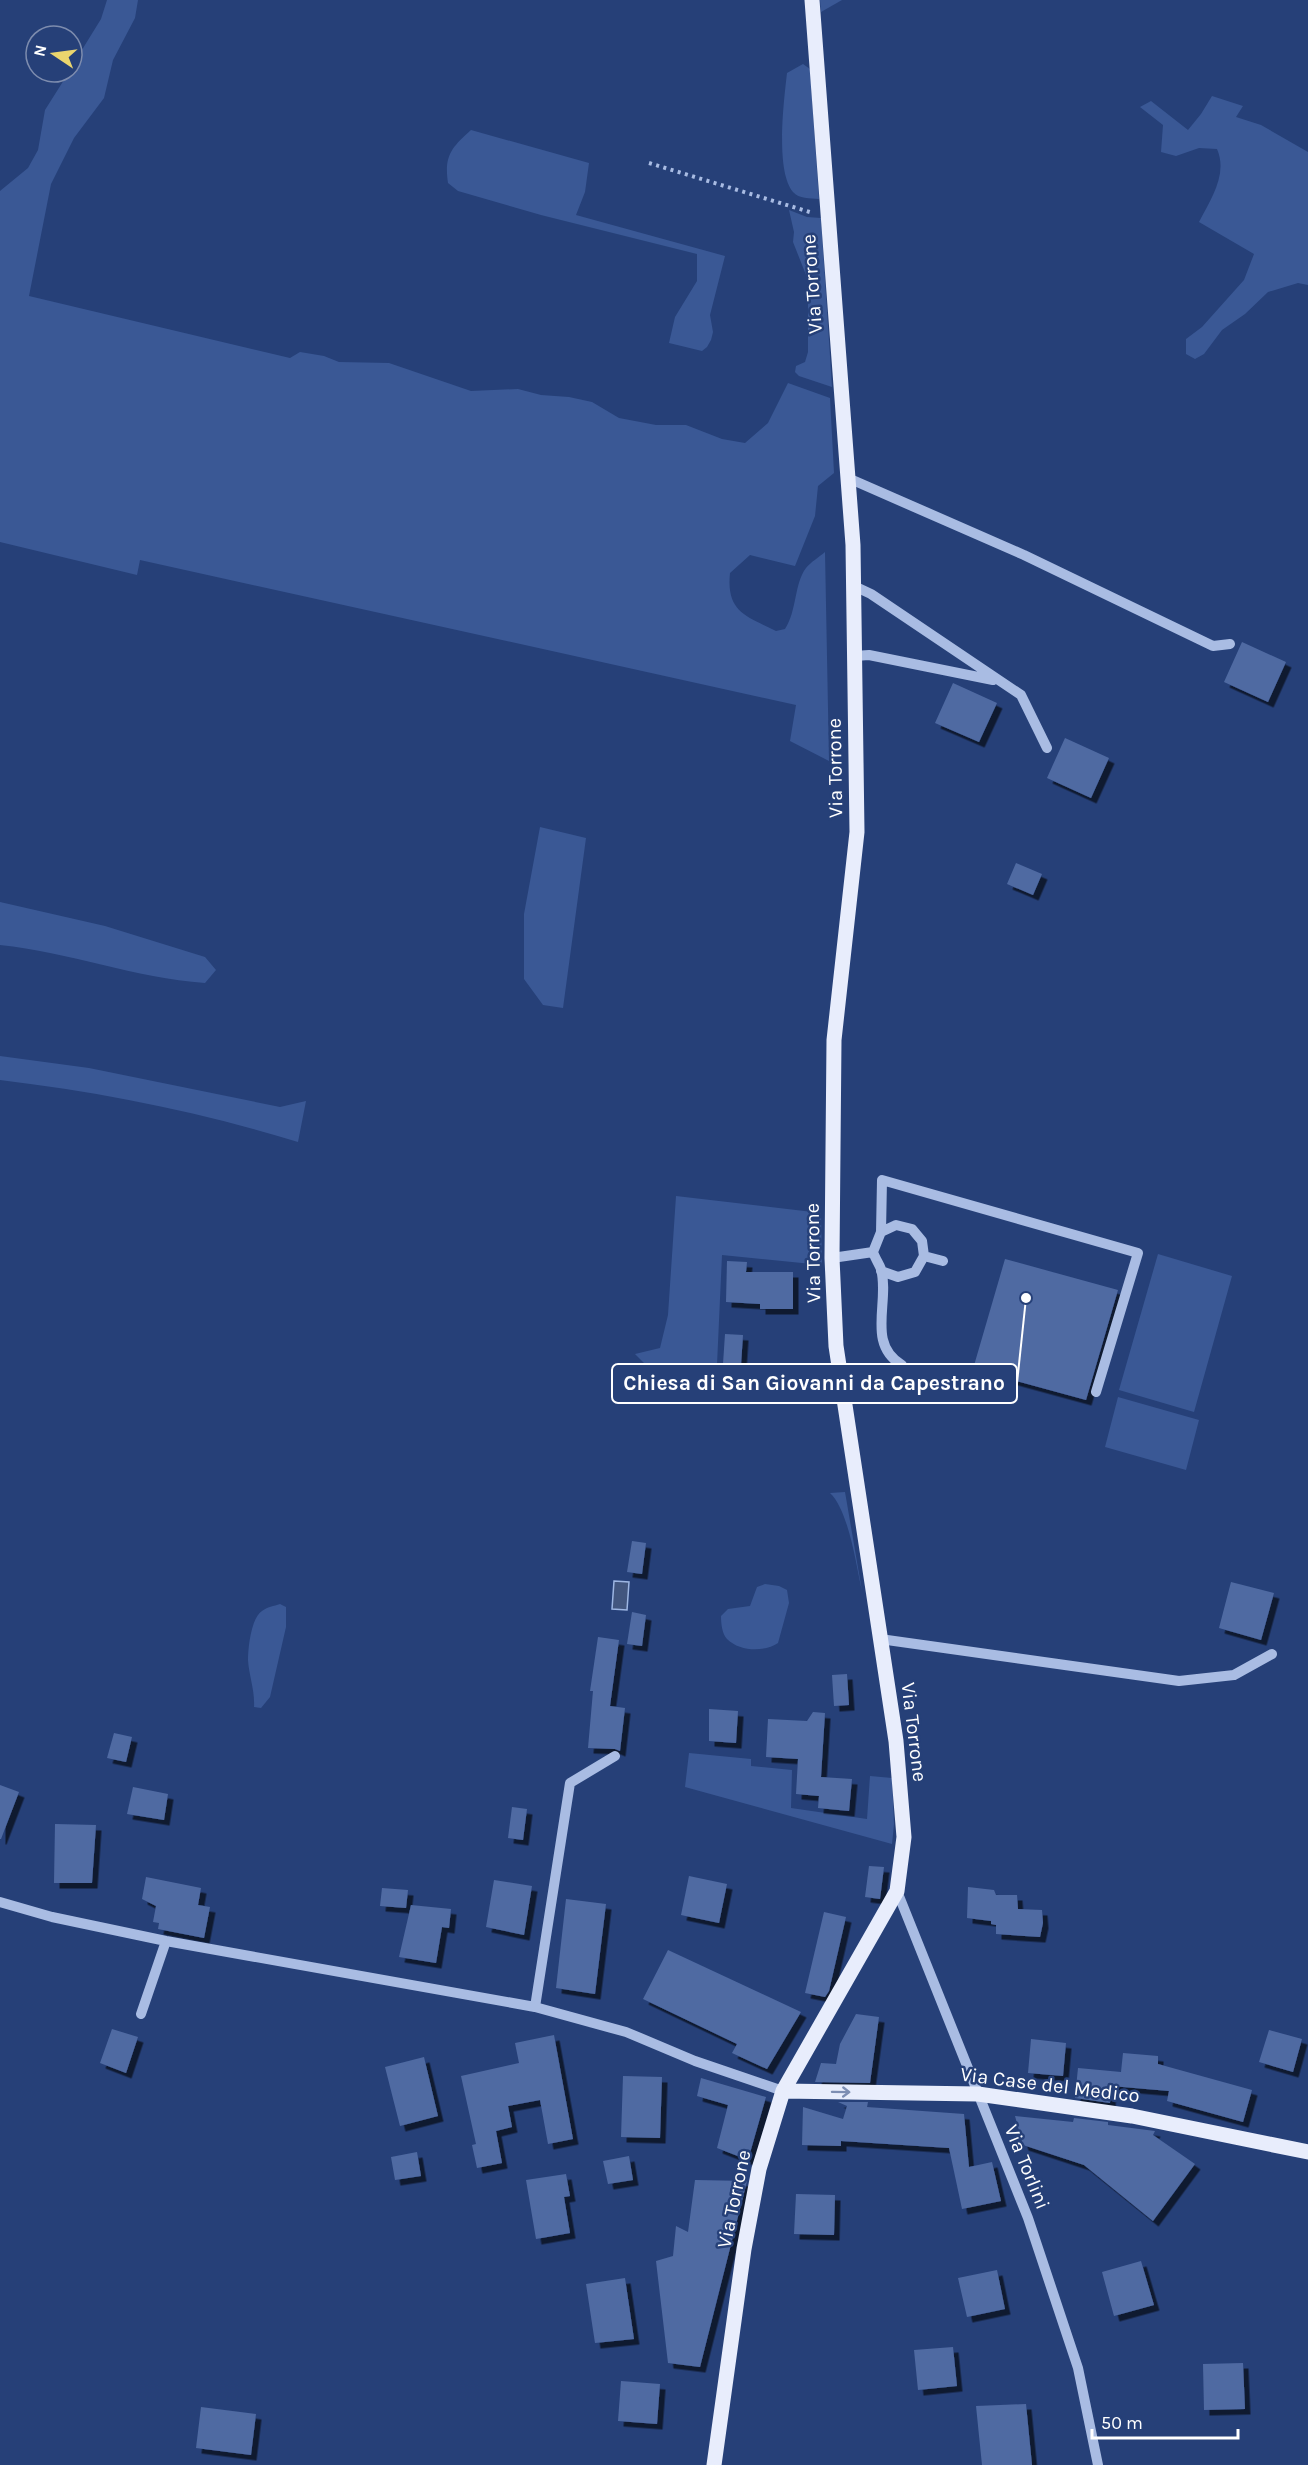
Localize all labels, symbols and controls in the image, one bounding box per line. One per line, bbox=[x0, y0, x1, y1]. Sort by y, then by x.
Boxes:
north arrow bbox=[24, 24, 84, 84]
text: N bbox=[29, 43, 50, 58]
street label: Via Torrone bbox=[797, 233, 827, 335]
street label: Via Torrone bbox=[823, 718, 847, 818]
street label: Via Torrone bbox=[801, 1203, 825, 1303]
callout: Chiesa di San Giovanni da Capestrano bbox=[612, 1364, 1017, 1403]
text: Chiesa di San Giovanni da Capestrano bbox=[623, 1371, 1005, 1395]
street label: Via Torrone bbox=[896, 1681, 932, 1783]
street label: Via Case del Medico bbox=[959, 2063, 1141, 2107]
one-way arrow bbox=[831, 2086, 851, 2097]
street label: Via Torlini bbox=[1000, 2121, 1054, 2213]
street label: Via Torrone bbox=[712, 2148, 756, 2250]
scale bar bbox=[1092, 2402, 1238, 2440]
text: 50 m bbox=[1101, 2412, 1143, 2434]

